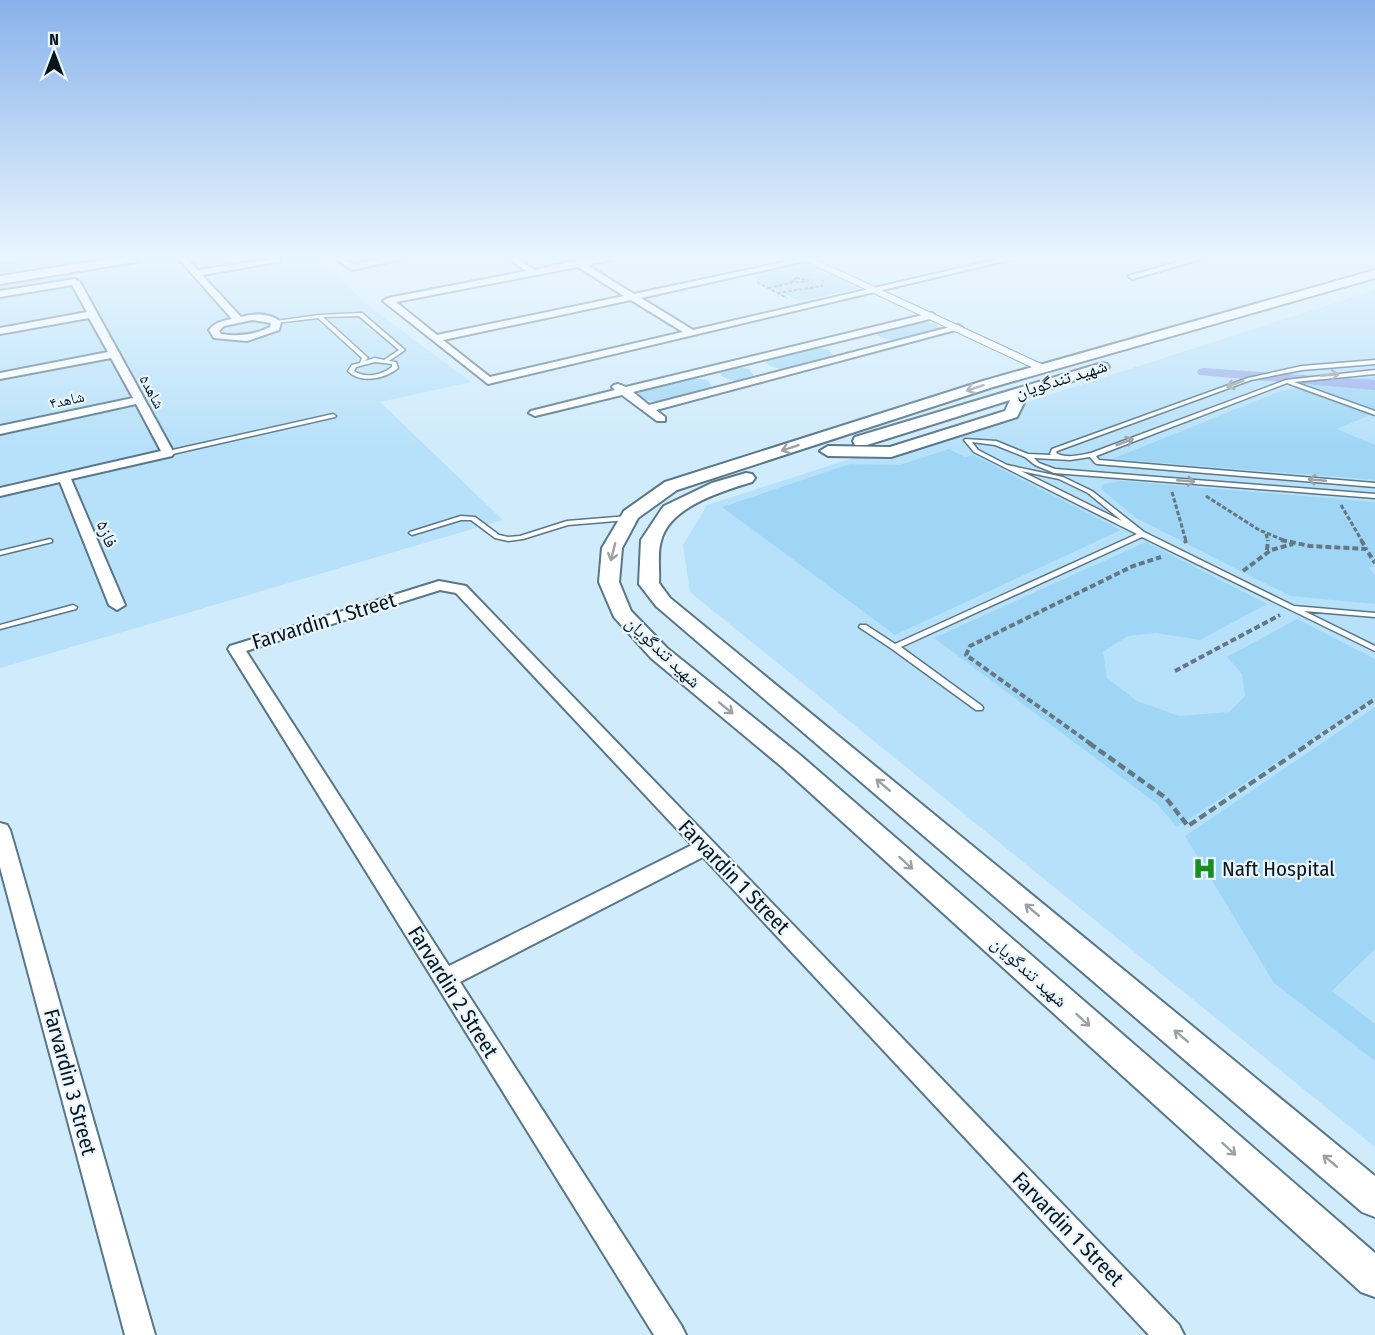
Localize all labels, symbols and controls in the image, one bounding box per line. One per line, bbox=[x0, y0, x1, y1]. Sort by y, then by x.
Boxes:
north arrow bbox=[24, 24, 84, 84]
text: N bbox=[49, 30, 59, 49]
street label: شهید تندگویان bbox=[1012, 355, 1110, 403]
one-way arrow bbox=[1319, 369, 1339, 380]
street label: شاهد۵ bbox=[136, 372, 168, 412]
one-way arrow bbox=[1226, 380, 1245, 391]
one-way arrow bbox=[966, 383, 985, 394]
street label: شاهد۴ bbox=[48, 388, 86, 412]
one-way arrow bbox=[1115, 436, 1134, 447]
one-way arrow bbox=[781, 443, 800, 454]
one-way arrow bbox=[1307, 474, 1327, 485]
one-way arrow bbox=[1175, 476, 1195, 487]
street label: فاز۵ bbox=[92, 517, 122, 551]
one-way arrow bbox=[607, 542, 619, 561]
street label: Farvardin 1 Street bbox=[249, 587, 399, 655]
street label: شهید تندگویان bbox=[621, 612, 705, 692]
one-way arrow bbox=[718, 702, 734, 715]
one-way arrow bbox=[875, 778, 891, 791]
street label: Farvardin 1 Street bbox=[673, 814, 795, 940]
one-way arrow bbox=[898, 856, 913, 870]
hospital icon: Naft Hospital bbox=[1191, 856, 1217, 882]
place label: Naft Hospital bbox=[1222, 856, 1335, 882]
one-way arrow bbox=[1025, 903, 1040, 917]
street label: Farvardin 2 Street bbox=[402, 921, 504, 1063]
street label: شهید تندگویان bbox=[986, 932, 1072, 1012]
street label: Farvardin 3 Street bbox=[38, 1006, 102, 1158]
one-way arrow bbox=[1075, 1013, 1090, 1027]
one-way arrow bbox=[1173, 1029, 1189, 1042]
one-way arrow bbox=[1221, 1142, 1236, 1156]
one-way arrow bbox=[1323, 1154, 1338, 1168]
street label: Farvardin 1 Street bbox=[1007, 1166, 1129, 1292]

